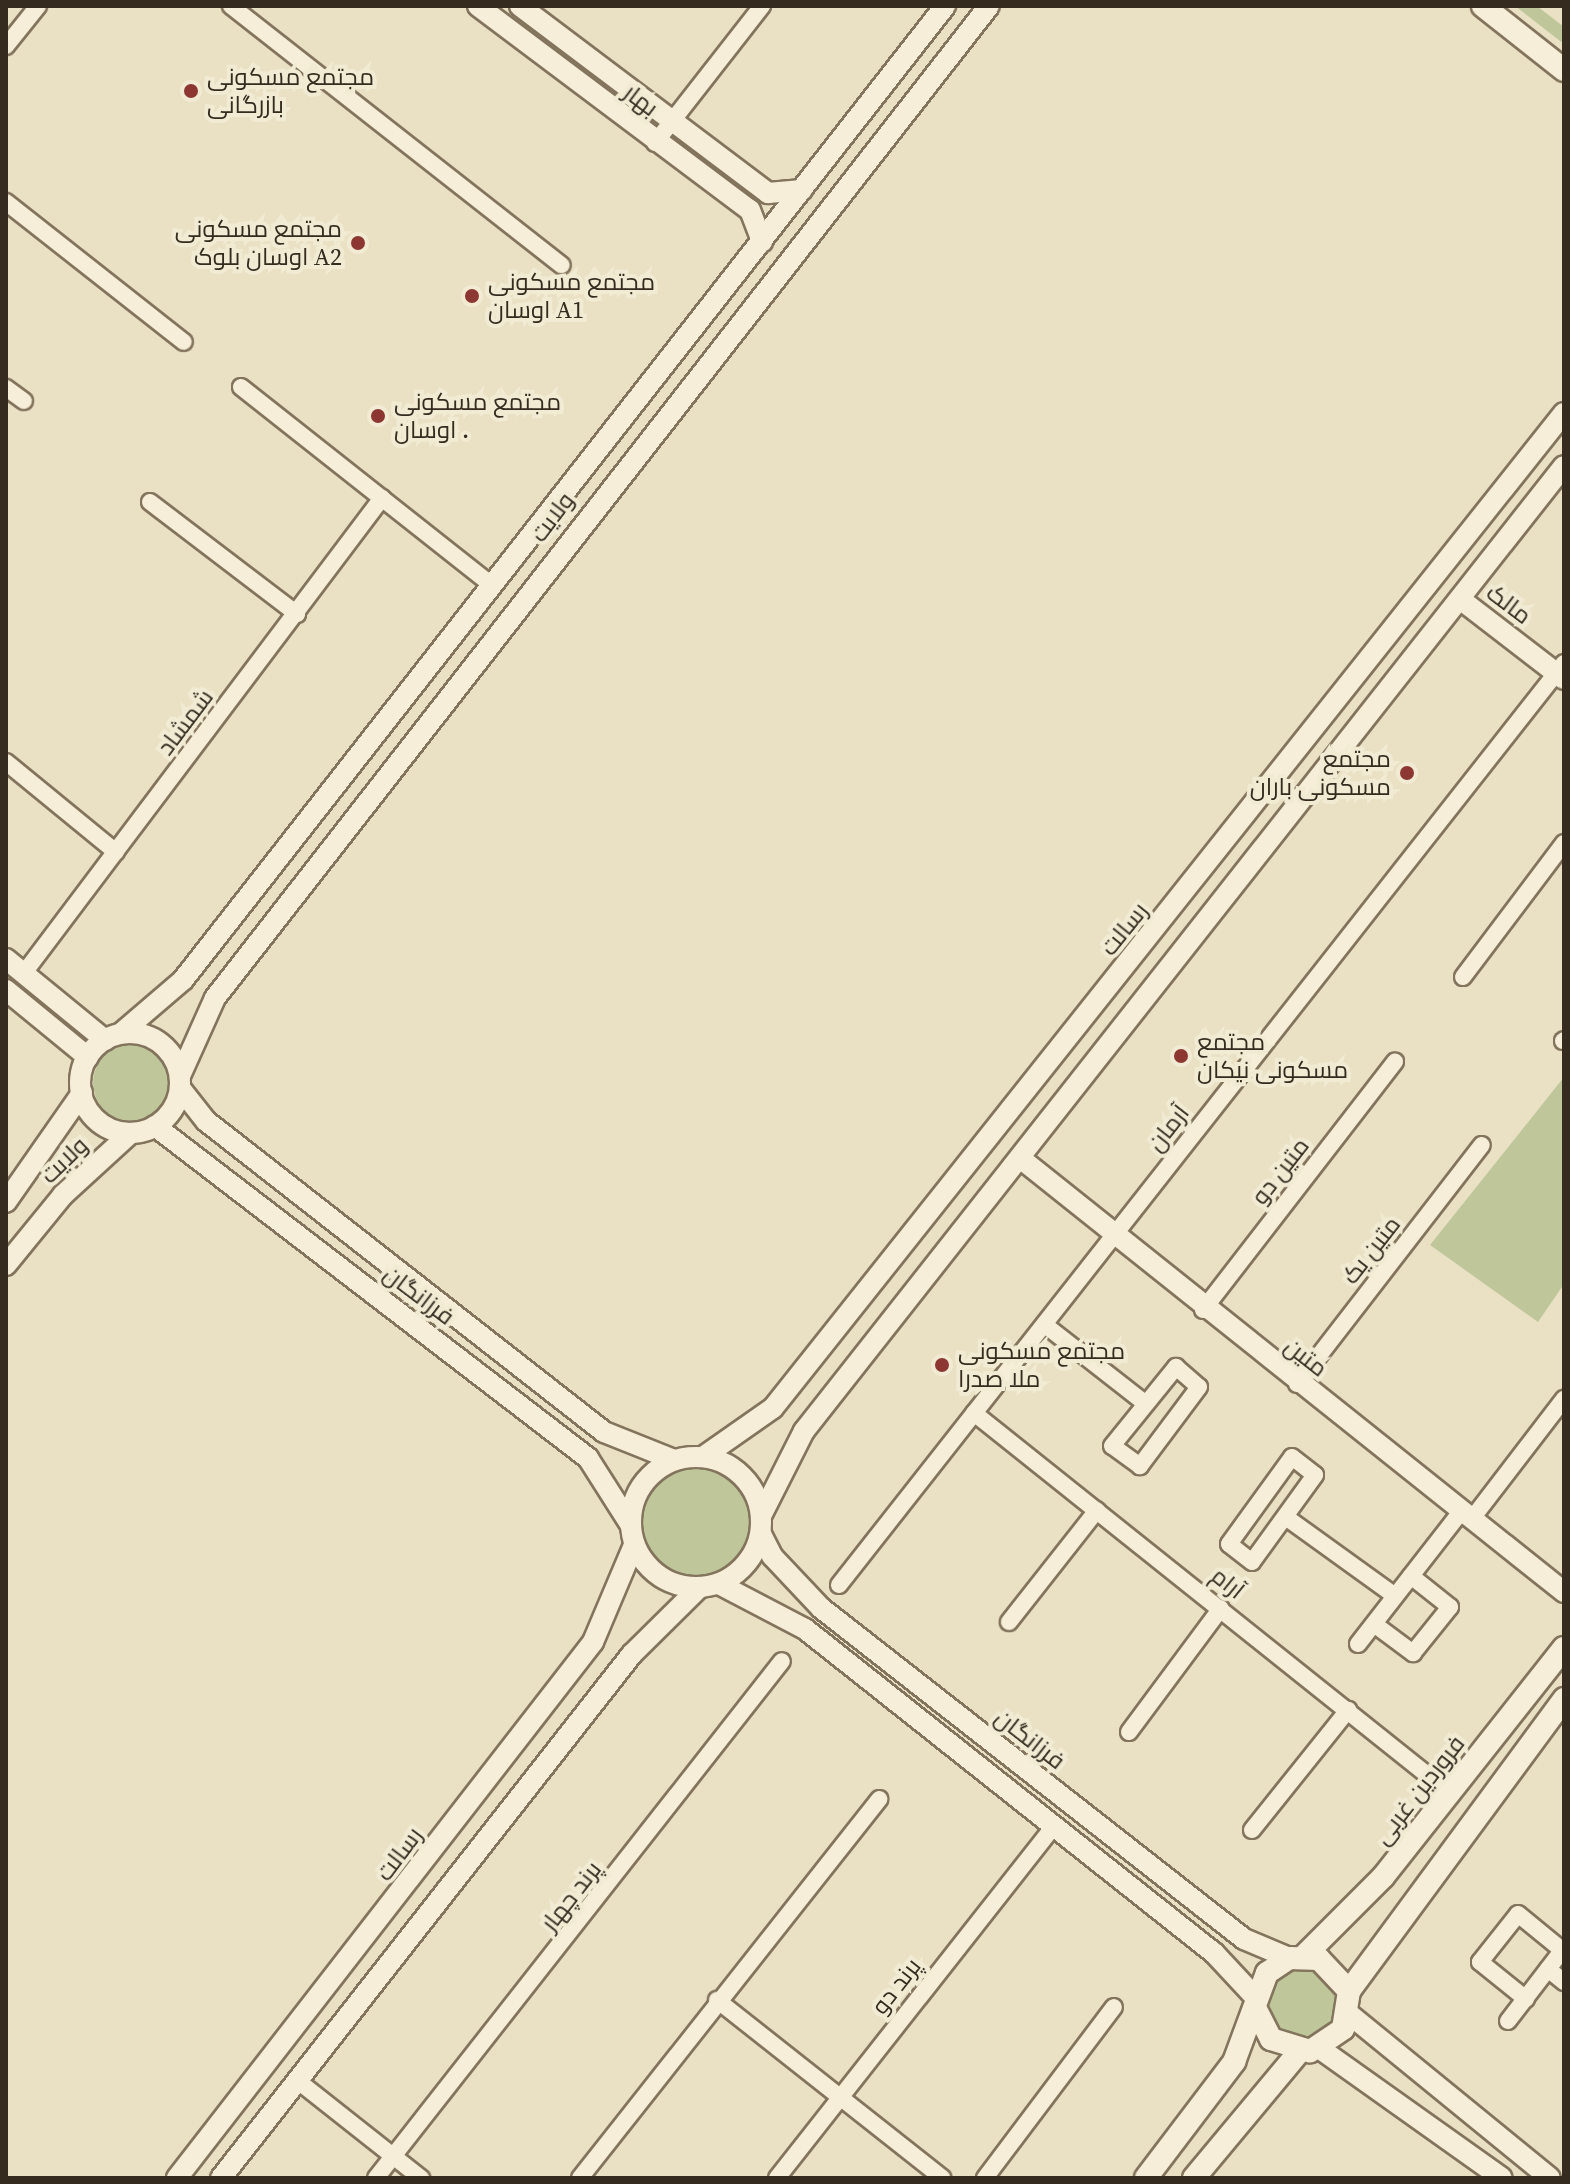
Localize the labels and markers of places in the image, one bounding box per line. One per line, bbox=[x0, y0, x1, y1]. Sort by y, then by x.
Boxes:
place label: مجتمع مسکونی بازرگانی bbox=[207, 63, 374, 119]
marker: مجتمع مسکونی بازرگانی bbox=[182, 82, 200, 100]
place label: مجتمع مسکونی اوسان بلوک A2 bbox=[175, 215, 342, 271]
marker: مجتمع مسکونی اوسان بلوک A2 bbox=[349, 234, 367, 252]
place label: مجتمع مسکونی اوسان A1 bbox=[488, 268, 655, 324]
marker: مجتمع مسکونی اوسان A1 bbox=[463, 287, 481, 305]
place label: مجتمع مسکونی اوسان . bbox=[394, 388, 561, 444]
marker: مجتمع مسکونی اوسان . bbox=[369, 407, 387, 425]
place label: مجتمع مسکونی باران bbox=[1250, 745, 1391, 801]
marker: مجتمع مسکونی باران bbox=[1398, 764, 1416, 782]
place label: مجتمع مسکونی نیکان bbox=[1197, 1028, 1348, 1084]
marker: مجتمع مسکونی نیکان bbox=[1172, 1047, 1190, 1065]
place label: مجتمع مسکونی ملا صدرا bbox=[958, 1337, 1125, 1393]
marker: مجتمع مسکونی ملا صدرا bbox=[933, 1356, 951, 1374]

